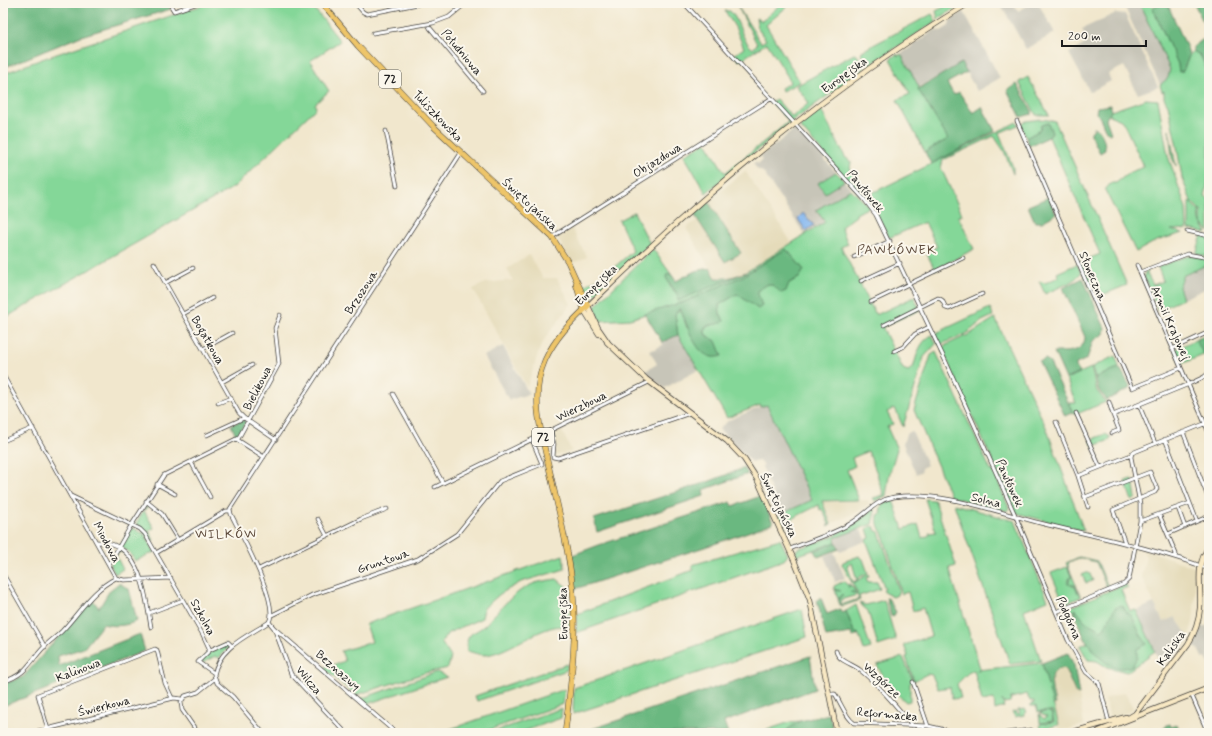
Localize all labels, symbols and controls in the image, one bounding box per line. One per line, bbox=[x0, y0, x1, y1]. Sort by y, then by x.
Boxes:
scale bar bbox=[1062, 22, 1146, 48]
street label: Południowa bbox=[437, 26, 485, 79]
text: 200 m bbox=[1068, 29, 1101, 45]
street label: Europejska bbox=[819, 54, 871, 98]
road number: 72 bbox=[379, 70, 401, 88]
street label: Tuliszkowska bbox=[409, 88, 466, 146]
street label: Objazdowa bbox=[630, 140, 685, 182]
street label: Pawłówek bbox=[843, 167, 888, 217]
street label: Świętojańska bbox=[498, 175, 561, 235]
district label: PAWŁÓWEK bbox=[857, 242, 937, 259]
street label: Słoneczna bbox=[1075, 249, 1110, 304]
street label: Europejska bbox=[572, 262, 621, 310]
street label: Brzozowa bbox=[342, 267, 382, 318]
street label: Armii Krajowej bbox=[1147, 284, 1194, 363]
street label: Bogatkowa bbox=[186, 313, 228, 368]
street label: Bielikowa bbox=[240, 364, 276, 413]
street label: Wierzbowa bbox=[553, 388, 609, 426]
road number: 72 bbox=[532, 428, 554, 446]
street label: Pawłówek bbox=[991, 457, 1027, 510]
street label: Świętojańska bbox=[755, 470, 801, 541]
street label: Solna bbox=[969, 490, 1002, 512]
street label: Miodowa bbox=[88, 519, 124, 566]
district label: WILKÓW bbox=[195, 526, 257, 543]
street label: Gruntowa bbox=[355, 545, 412, 578]
street label: Europejska bbox=[556, 587, 572, 641]
street label: Podgórna bbox=[1051, 594, 1085, 643]
street label: Szkolna bbox=[186, 596, 218, 639]
street label: Kaliska bbox=[1154, 628, 1190, 669]
street label: Beznazwy bbox=[312, 647, 363, 695]
street label: Kalinowa bbox=[54, 655, 103, 687]
street label: Wzgórze bbox=[859, 659, 904, 702]
street label: Wilcza bbox=[292, 663, 325, 699]
street label: Świerkowa bbox=[77, 693, 132, 721]
street label: Reformacka bbox=[856, 704, 918, 727]

